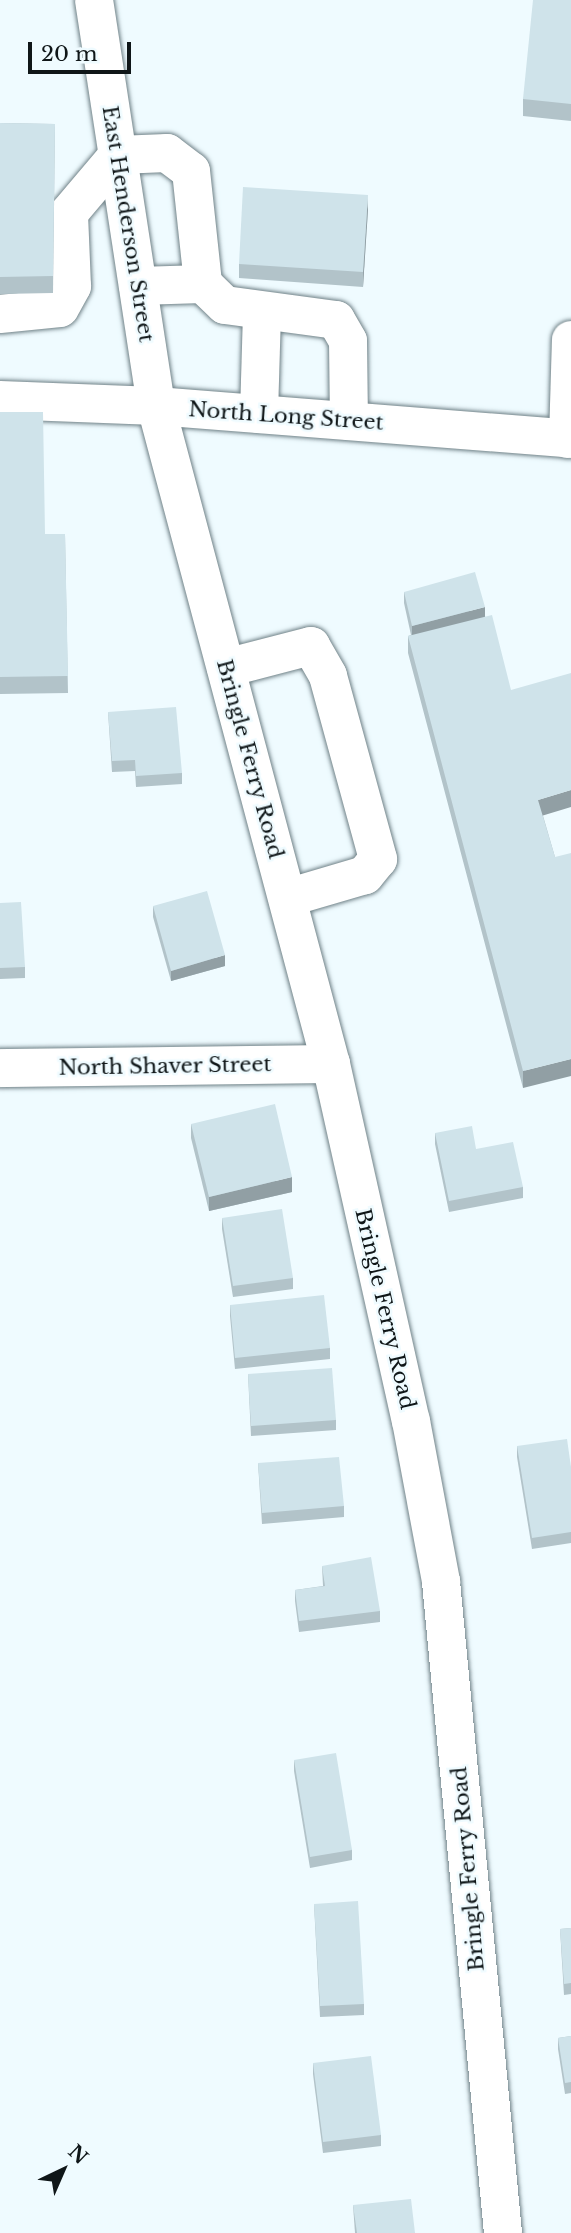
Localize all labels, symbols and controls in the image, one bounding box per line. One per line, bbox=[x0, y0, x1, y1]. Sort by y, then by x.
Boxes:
scale bar bbox=[32, 28, 135, 72]
text: 20 m bbox=[41, 41, 98, 67]
street label: East Henderson Street bbox=[97, 104, 159, 344]
street label: North Long Street bbox=[188, 397, 384, 435]
street label: Bringle Ferry Road bbox=[211, 656, 289, 862]
street label: North Shaver Street bbox=[58, 1052, 272, 1080]
street label: Bringle Ferry Road bbox=[350, 1206, 420, 1412]
street label: Bringle Ferry Road bbox=[446, 1765, 490, 1973]
north arrow bbox=[28, 2135, 98, 2205]
text: N bbox=[64, 2140, 92, 2169]

